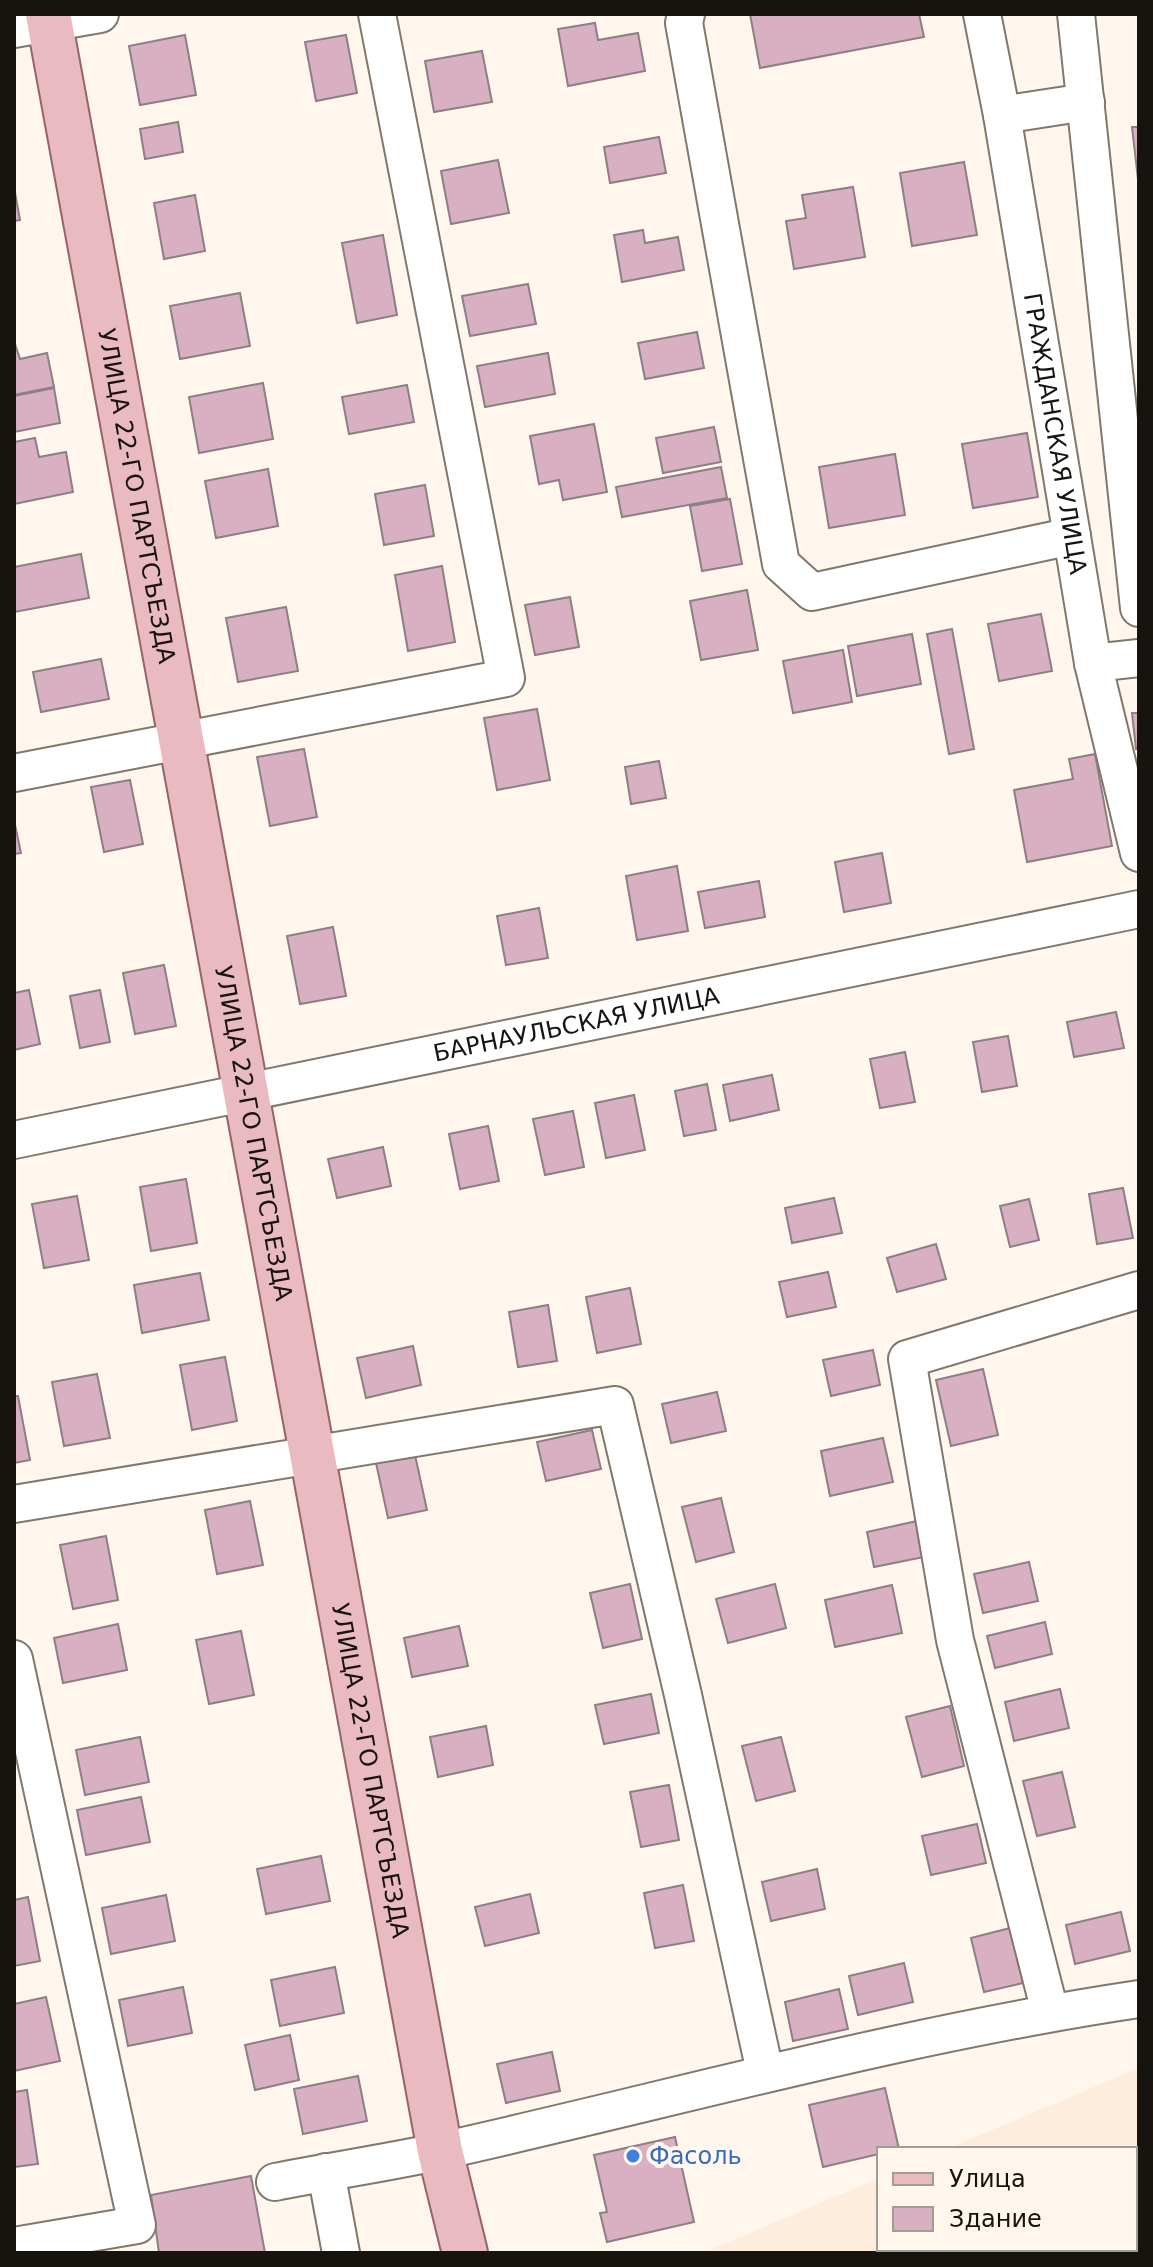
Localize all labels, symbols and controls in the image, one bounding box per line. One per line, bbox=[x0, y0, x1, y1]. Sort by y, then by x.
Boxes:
street label: ГРАЖДАНСКАЯ УЛИЦА bbox=[1018, 291, 1092, 577]
street label: УЛИЦА 22-ГО ПАРТСЪЕЗДА bbox=[92, 326, 181, 666]
street label: УЛИЦА 22-ГО ПАРТСЪЕЗДА bbox=[209, 964, 298, 1304]
street label: БАРНАУЛЬСКАЯ УЛИЦА bbox=[431, 981, 722, 1068]
street label: УЛИЦА 22-ГО ПАРТСЪЕЗДА bbox=[326, 1601, 415, 1941]
place label: Фасоль bbox=[649, 2142, 742, 2170]
marker: Фасоль bbox=[624, 2147, 642, 2165]
legend bbox=[877, 2147, 1137, 2251]
text: Улица bbox=[949, 2165, 1026, 2193]
text: Здание bbox=[949, 2205, 1042, 2233]

